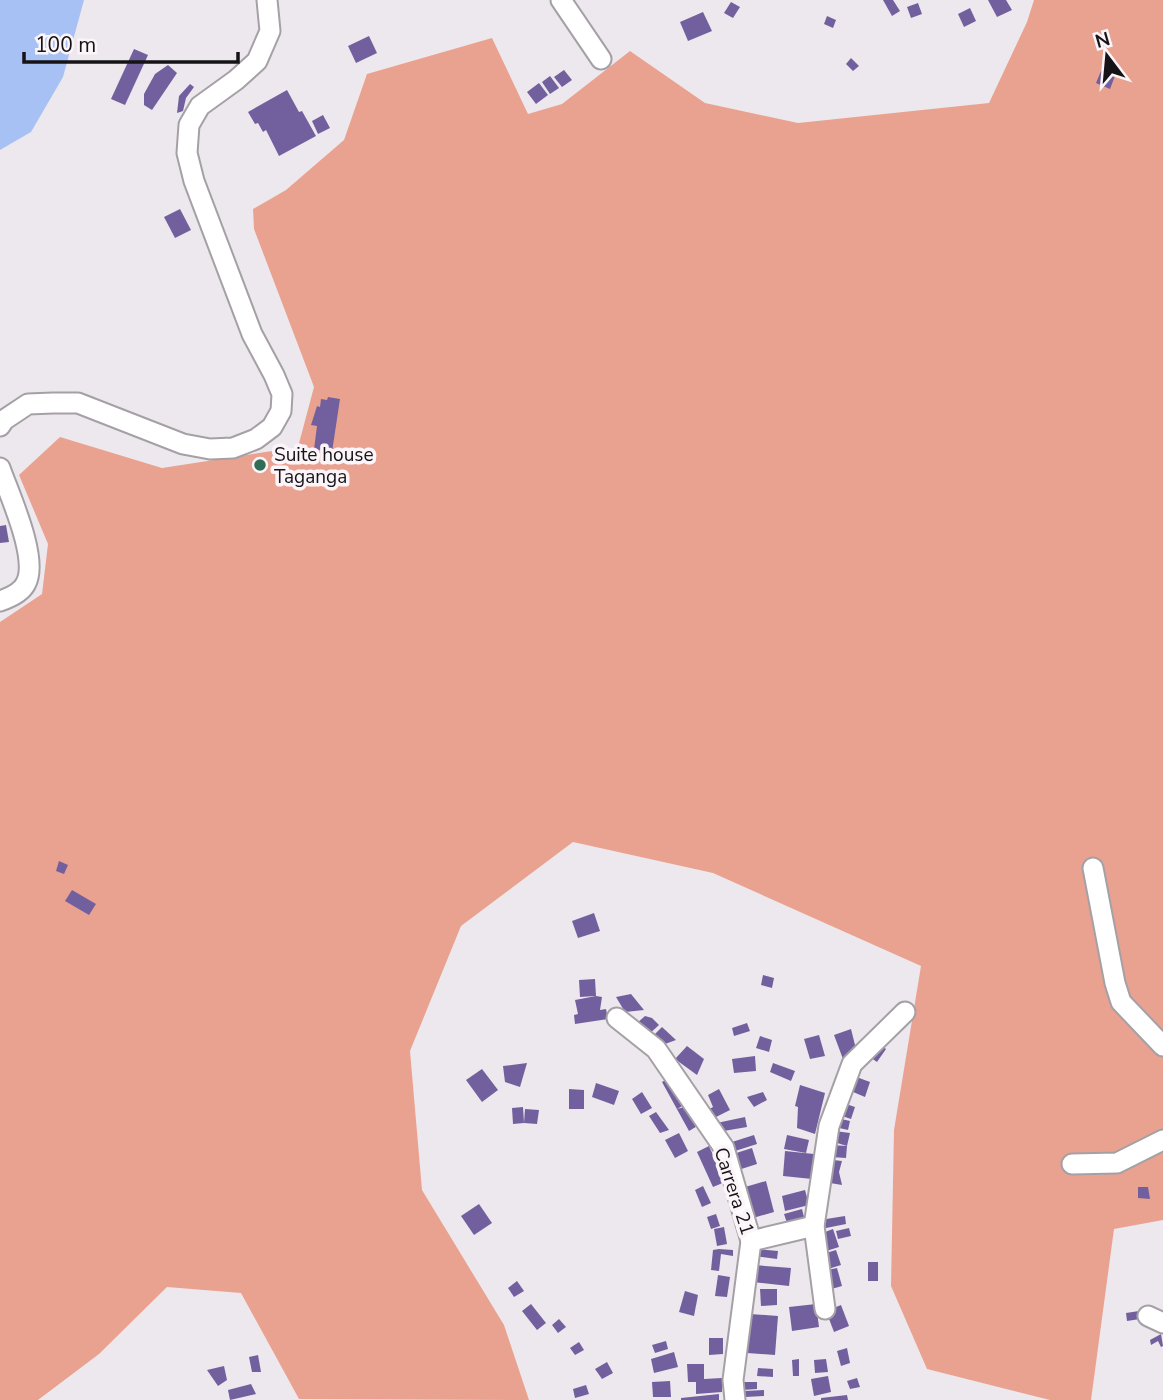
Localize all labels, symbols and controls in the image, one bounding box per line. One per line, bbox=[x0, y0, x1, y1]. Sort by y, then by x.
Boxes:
scale bar bbox=[24, 21, 238, 65]
north arrow bbox=[1072, 21, 1142, 91]
text: N bbox=[1092, 26, 1113, 55]
text: 100 m bbox=[35, 31, 96, 59]
place label: Suite house Taganga bbox=[274, 442, 374, 490]
marker: Suite house Taganga bbox=[252, 457, 268, 473]
street label: Carrera 21 bbox=[708, 1144, 760, 1238]

